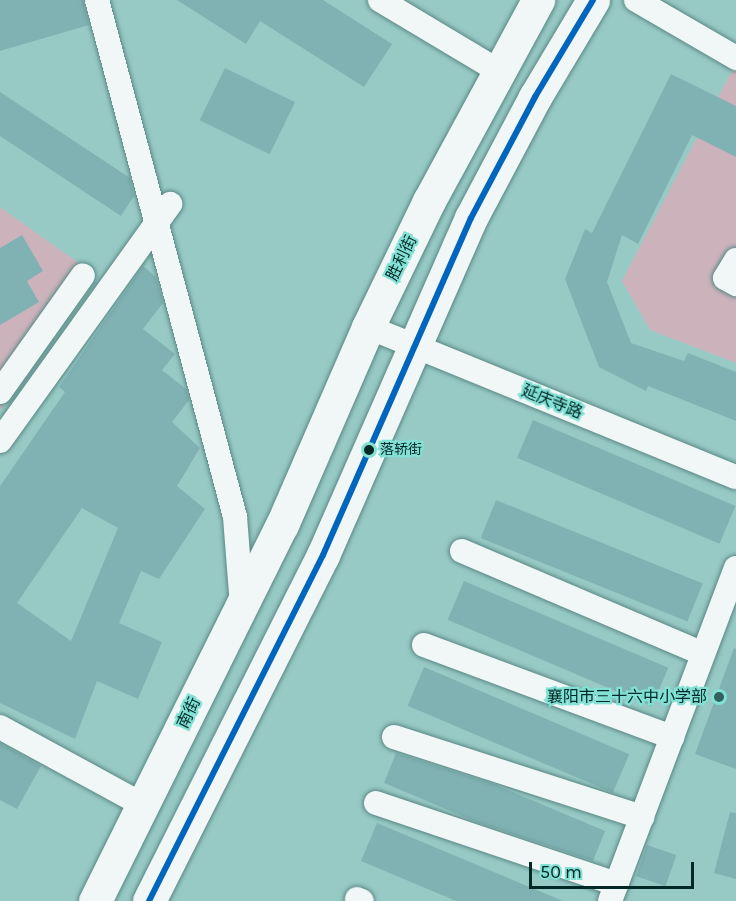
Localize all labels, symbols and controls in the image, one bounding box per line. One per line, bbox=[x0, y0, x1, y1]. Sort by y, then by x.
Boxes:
street label: 胜利街 bbox=[383, 232, 421, 284]
street label: 延庆寺路 bbox=[519, 381, 585, 423]
place label: 落轿街 bbox=[380, 442, 422, 458]
marker: 落轿街 bbox=[363, 444, 375, 456]
place label: 襄阳市三十六中小学部 bbox=[547, 687, 707, 707]
marker: 襄阳市三十六中小学部 bbox=[712, 690, 726, 704]
street label: 南街 bbox=[173, 694, 205, 732]
scale bar bbox=[532, 850, 697, 888]
text: 50 m bbox=[540, 861, 582, 883]

